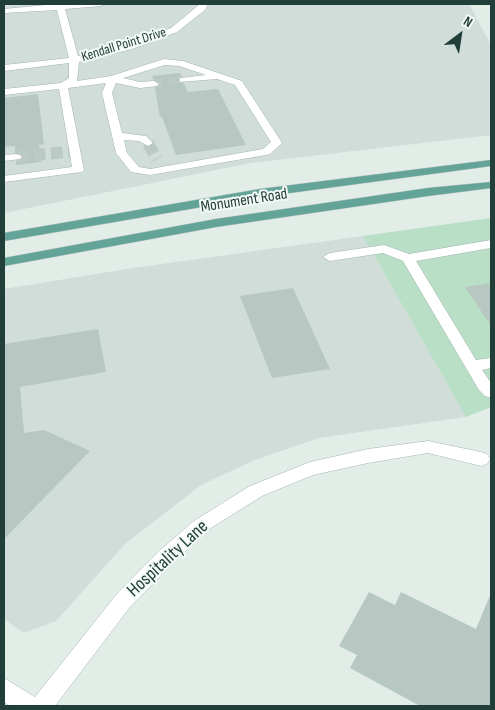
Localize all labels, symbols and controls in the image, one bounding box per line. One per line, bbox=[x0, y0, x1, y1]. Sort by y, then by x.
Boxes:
north arrow bbox=[435, 10, 485, 60]
text: N bbox=[460, 12, 476, 31]
street label: Kendall Point Drive bbox=[80, 24, 168, 66]
street label: Monument Road bbox=[199, 185, 289, 217]
street label: Hospitality Lane bbox=[123, 516, 213, 602]

